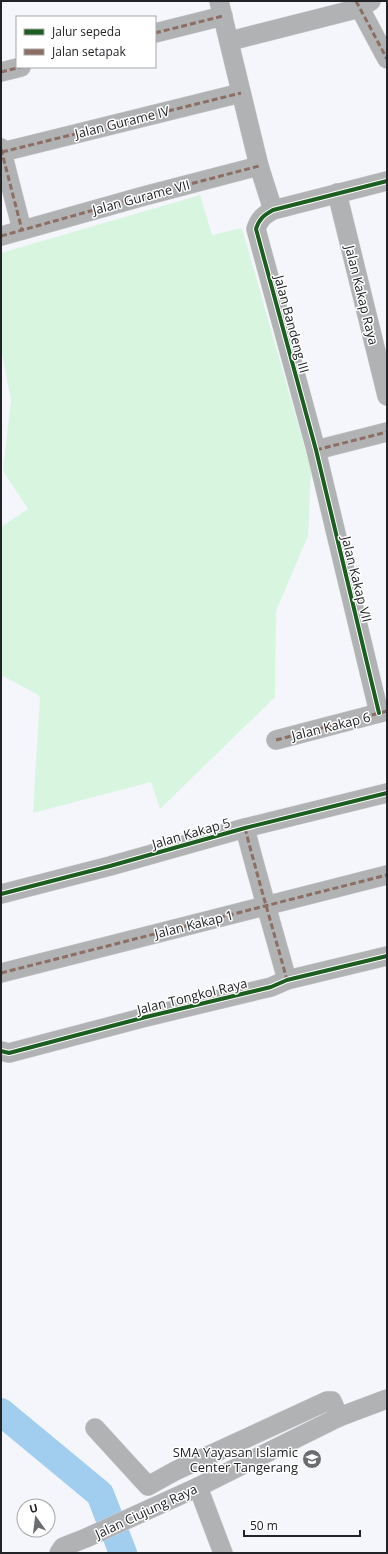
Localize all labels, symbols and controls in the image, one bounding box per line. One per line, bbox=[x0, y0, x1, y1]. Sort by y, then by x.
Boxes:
legend bbox=[16, 16, 156, 68]
text: Jalur sepeda bbox=[51, 23, 121, 40]
text: Jalan setapak bbox=[51, 43, 126, 60]
street label: Jalan Gurame IV bbox=[71, 102, 171, 143]
street label: Jalan Gurame VII bbox=[88, 175, 192, 219]
street label: Jalan Kakap Raya bbox=[340, 241, 383, 347]
street label: Jalan Bandeng III bbox=[270, 271, 314, 375]
street label: Jalan Kakap VII bbox=[337, 532, 376, 624]
street label: Jalan Kakap 6 bbox=[288, 708, 372, 745]
street label: Jalan Kakap 5 bbox=[148, 813, 232, 853]
street label: Jalan Kakap 1 bbox=[151, 906, 235, 943]
street label: Jalan Tongkol Raya bbox=[133, 974, 249, 1019]
place label: SMA Yayasan Islamic Center Tangerang bbox=[173, 1443, 298, 1476]
school or university icon: SMA Yayasan Islamic Center Tangerang bbox=[301, 1448, 323, 1470]
street label: Jalan Ciujung Raya bbox=[90, 1479, 200, 1543]
north arrow bbox=[16, 1498, 56, 1538]
text: U bbox=[28, 1500, 39, 1516]
scale bar bbox=[244, 1512, 360, 1538]
text: 50 m bbox=[250, 1517, 278, 1534]

